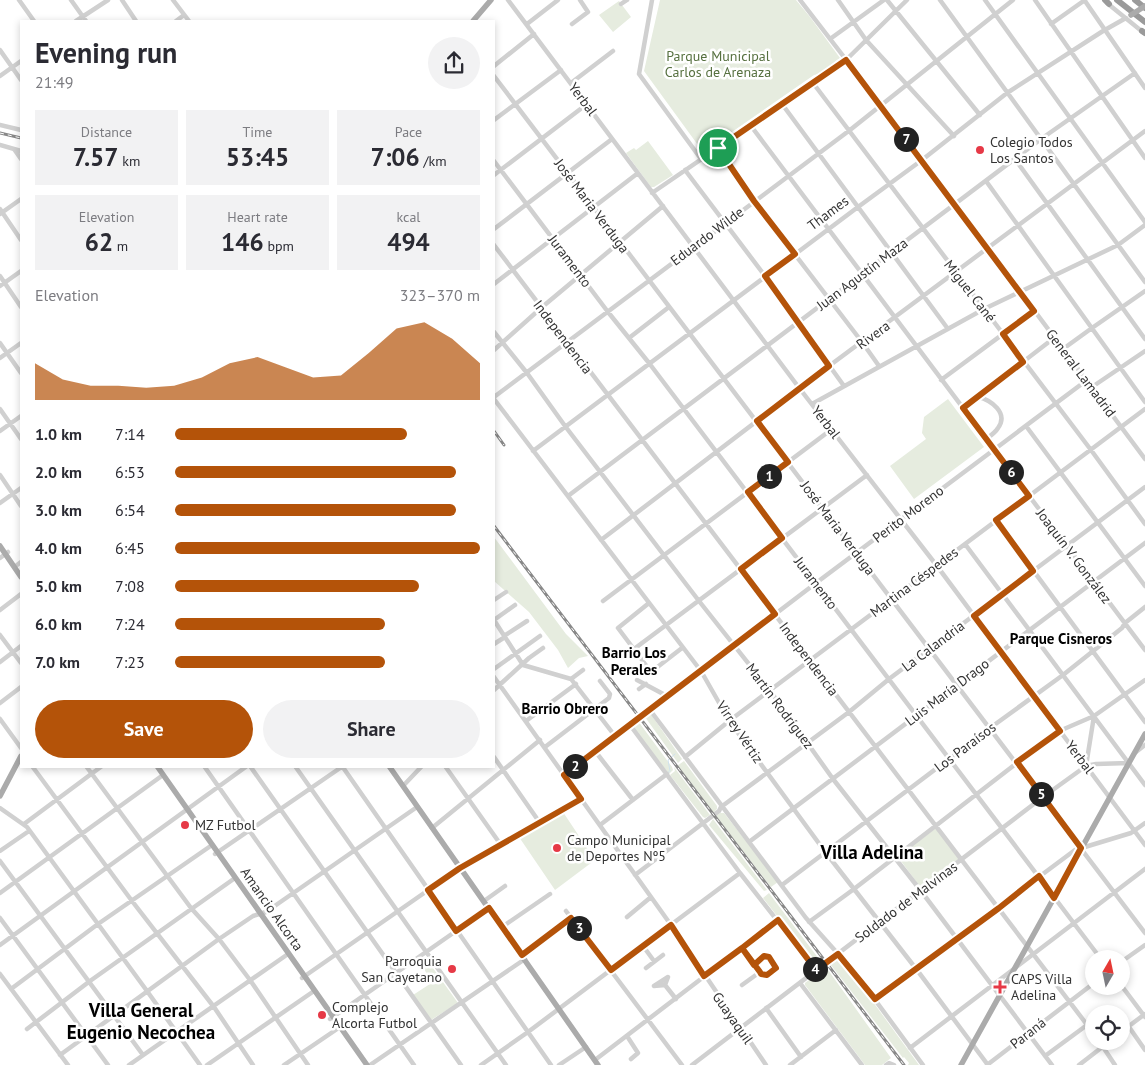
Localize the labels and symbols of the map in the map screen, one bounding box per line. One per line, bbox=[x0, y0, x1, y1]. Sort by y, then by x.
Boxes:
park label: Parque Municipal Carlos de Arenaza bbox=[665, 47, 771, 81]
street label: Yerbal bbox=[565, 79, 601, 119]
pin: 7 bbox=[894, 126, 918, 152]
pin bbox=[697, 127, 739, 169]
place label: Colegio Todos Los Santos bbox=[990, 133, 1073, 167]
marker: Colegio Todos Los Santos bbox=[974, 144, 986, 156]
street label: José Maria Verduga bbox=[550, 154, 633, 257]
street label: Thames bbox=[804, 192, 852, 234]
street label: Eduardo Wilde bbox=[667, 203, 747, 269]
street label: Juramento bbox=[544, 230, 596, 291]
street label: Juan Agustín Maza bbox=[812, 234, 911, 315]
street label: Miguel Cané bbox=[940, 256, 1000, 326]
street label: Independencia bbox=[529, 296, 597, 378]
street label: Rivera bbox=[853, 317, 893, 353]
street label: General Lamadrid bbox=[1042, 325, 1120, 421]
street label: Yerbal bbox=[807, 402, 845, 442]
pin: 6 bbox=[998, 460, 1024, 484]
pin: 1 bbox=[756, 464, 782, 488]
street label: José Maria Verduga bbox=[796, 476, 879, 579]
street label: Perito Moreno bbox=[869, 481, 947, 547]
street label: Joaquín V. González bbox=[1032, 504, 1116, 607]
street label: Martina Céspedes bbox=[866, 543, 962, 621]
street label: Juramento bbox=[790, 552, 842, 613]
street label: La Calandria bbox=[898, 617, 968, 675]
street label: Independencia bbox=[775, 618, 843, 700]
district label: Parque Cisneros bbox=[1010, 629, 1112, 648]
district label: Barrio Los Perales bbox=[602, 643, 666, 679]
street label: Luis María Drago bbox=[901, 654, 993, 730]
street label: Martín Rodríguez bbox=[742, 660, 818, 752]
street label: Virrey Vértiz bbox=[712, 696, 767, 767]
district label: Barrio Obrero bbox=[522, 699, 608, 718]
street label: Los Paraísos bbox=[931, 718, 999, 776]
street label: Yerbal bbox=[1062, 737, 1098, 777]
pin: 2 bbox=[562, 754, 588, 778]
pin: 5 bbox=[1028, 782, 1054, 806]
place label: MZ Futbol bbox=[195, 816, 256, 834]
marker: MZ Futbol bbox=[179, 819, 191, 831]
place label: Campo Municipal de Deportes Nº5 bbox=[567, 831, 671, 865]
district label: Villa Adelina bbox=[819, 840, 924, 864]
marker: Campo Municipal de Deportes Nº5 bbox=[551, 842, 563, 854]
street label: Soldado de Malvinas bbox=[851, 858, 961, 946]
street label: Amancio Alcorta bbox=[237, 864, 307, 954]
pin: 3 bbox=[566, 916, 592, 940]
north arrow bbox=[1085, 950, 1130, 995]
place label: Parroquia San Cayetano bbox=[361, 952, 442, 986]
pin: 4 bbox=[802, 956, 828, 982]
marker: Parroquia San Cayetano bbox=[446, 963, 458, 975]
place label: CAPS Villa Adelina bbox=[1011, 970, 1072, 1004]
marker: CAPS Villa Adelina bbox=[993, 980, 1007, 994]
street label: Guayaquil bbox=[709, 988, 757, 1048]
district label: Villa General Eugenio Necochea bbox=[67, 998, 215, 1044]
place label: Complejo Alcorta Futbol bbox=[332, 998, 417, 1032]
marker: Complejo Alcorta Futbol bbox=[316, 1009, 328, 1021]
street label: Paraná bbox=[1006, 1013, 1050, 1053]

